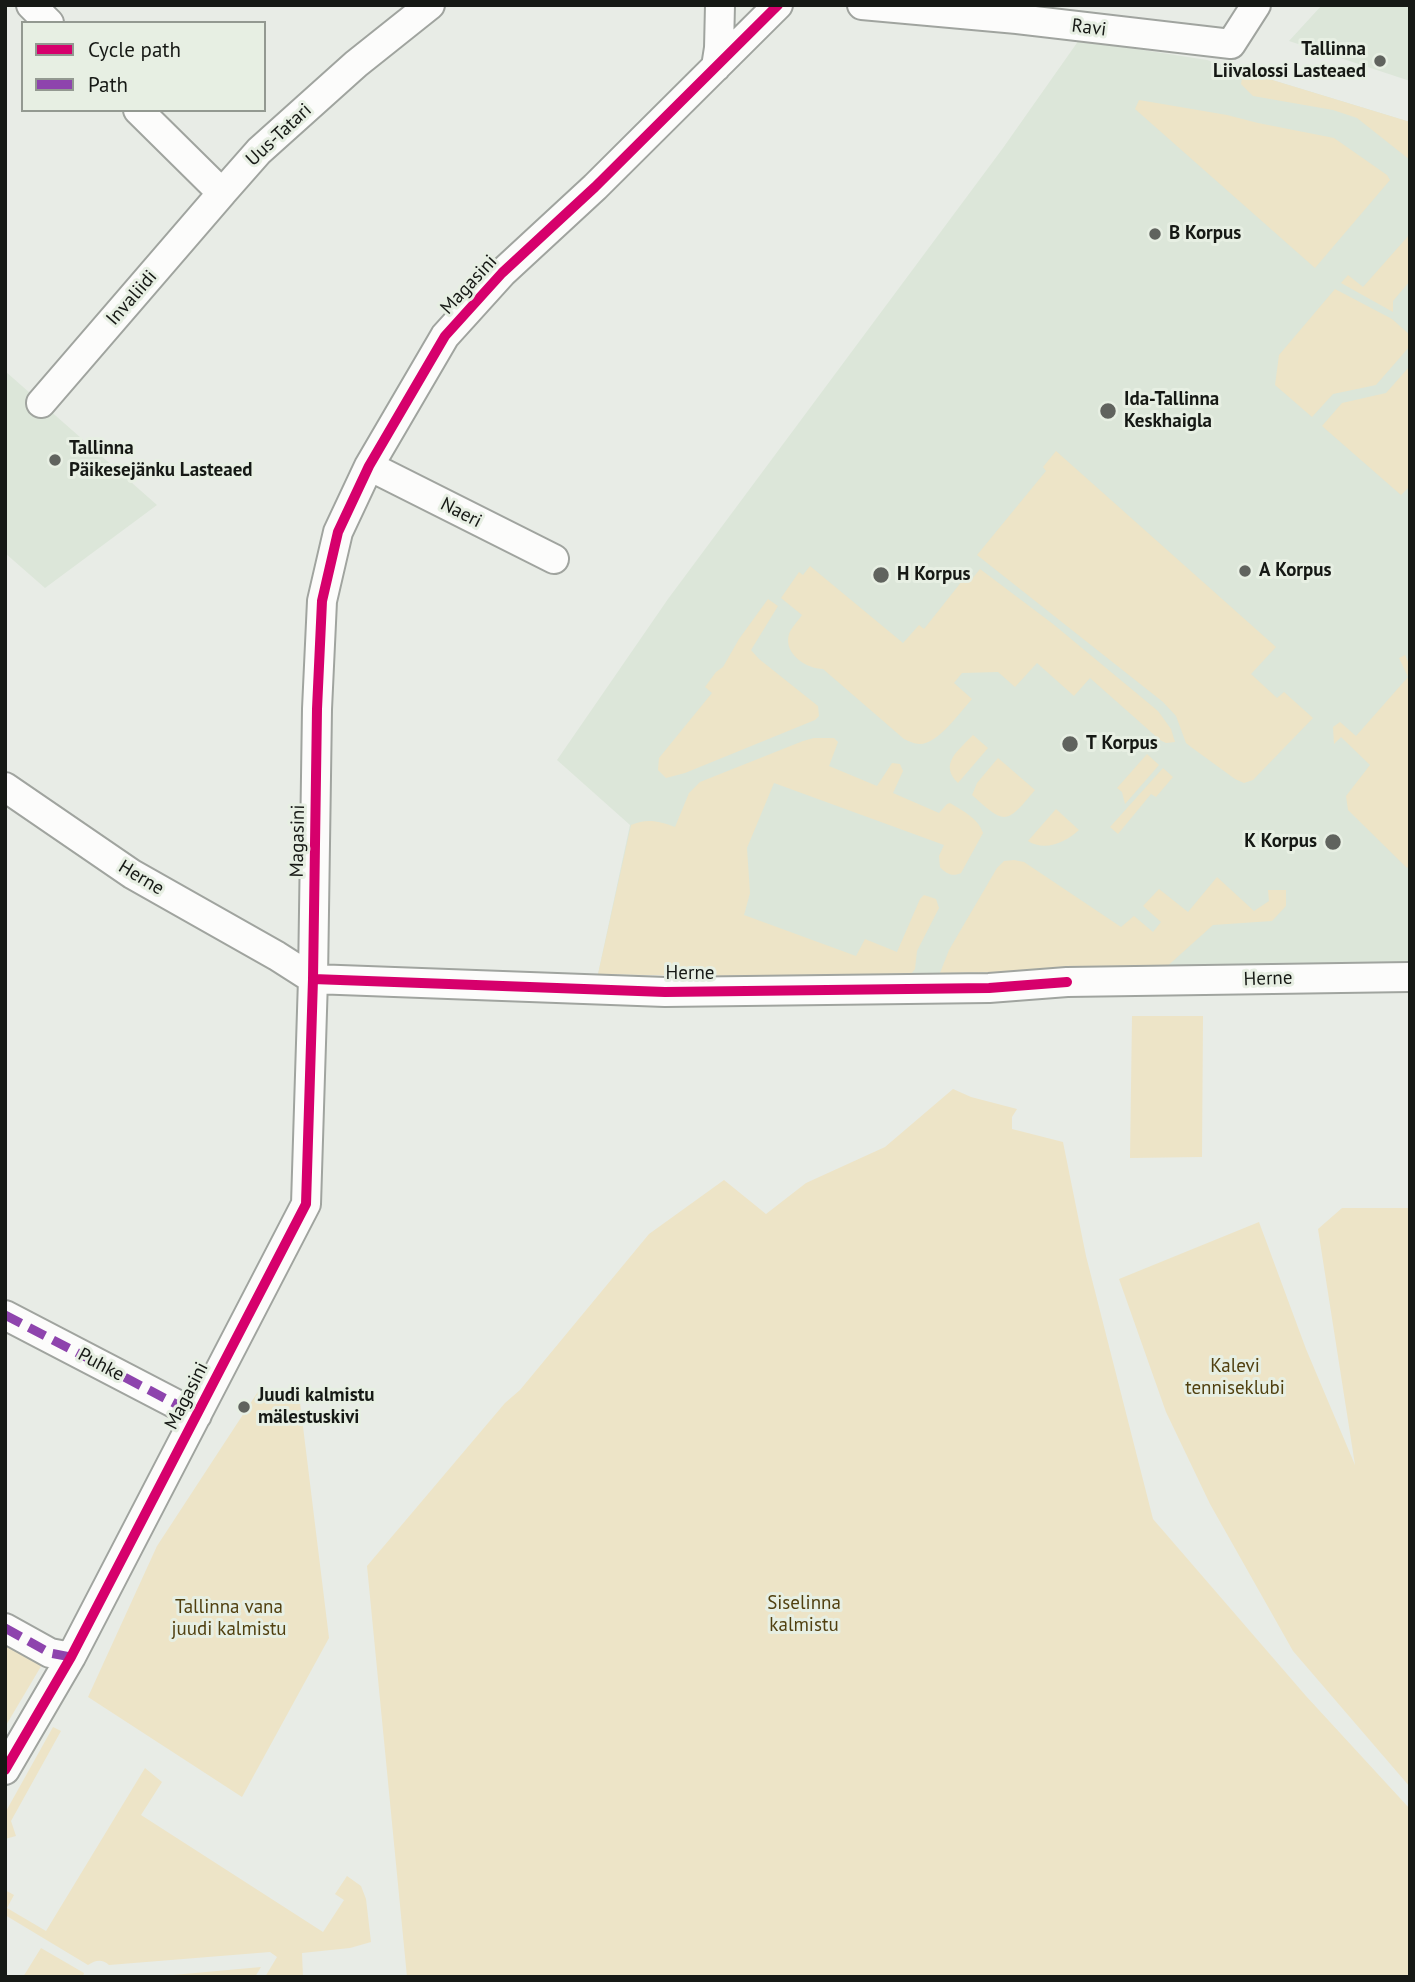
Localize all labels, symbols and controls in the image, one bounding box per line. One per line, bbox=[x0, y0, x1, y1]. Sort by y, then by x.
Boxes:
street label: Ravi bbox=[1070, 15, 1108, 41]
legend bbox=[21, 21, 266, 112]
text: Cycle path bbox=[88, 36, 181, 63]
place label: Tallinna Liivalossi Lasteaed bbox=[1213, 39, 1366, 83]
marker: Tallinna Liivalossi Lasteaed bbox=[1372, 53, 1388, 69]
text: Path bbox=[88, 71, 128, 98]
street label: Uus-Tatari bbox=[242, 99, 316, 171]
place label: B Korpus bbox=[1169, 223, 1241, 245]
marker: B Korpus bbox=[1147, 226, 1163, 242]
street label: Magasini bbox=[436, 251, 502, 319]
street label: Invaliidi bbox=[102, 266, 162, 330]
place label: Ida-Tallinna Keskhaigla bbox=[1124, 389, 1219, 433]
marker: Ida-Tallinna Keskhaigla bbox=[1098, 401, 1118, 421]
place label: Tallinna Päikesejänku Lasteaed bbox=[69, 438, 253, 482]
marker: Tallinna Päikesejänku Lasteaed bbox=[47, 452, 63, 468]
street label: Naeri bbox=[436, 493, 486, 533]
place label: A Korpus bbox=[1259, 560, 1332, 582]
marker: A Korpus bbox=[1237, 563, 1253, 579]
place label: H Korpus bbox=[897, 564, 970, 586]
marker: H Korpus bbox=[871, 565, 891, 585]
place label: T Korpus bbox=[1086, 733, 1158, 755]
marker: T Korpus bbox=[1060, 734, 1080, 754]
street label: Magasini bbox=[286, 804, 310, 878]
place label: K Korpus bbox=[1244, 831, 1317, 853]
marker: K Korpus bbox=[1323, 832, 1343, 852]
street label: Herne bbox=[114, 856, 168, 900]
street label: Herne bbox=[666, 963, 714, 985]
street label: Herne bbox=[1243, 967, 1293, 991]
street label: Puhke bbox=[74, 1343, 128, 1387]
park label: Kalevi tenniseklubi bbox=[1185, 1356, 1285, 1400]
street label: Magasini bbox=[160, 1358, 214, 1434]
place label: Juudi kalmistu mälestuskivi bbox=[258, 1385, 375, 1429]
marker: Juudi kalmistu mälestuskivi bbox=[236, 1399, 252, 1415]
park label: Siselinna kalmistu bbox=[767, 1593, 841, 1637]
park label: Tallinna vana juudi kalmistu bbox=[171, 1597, 287, 1641]

